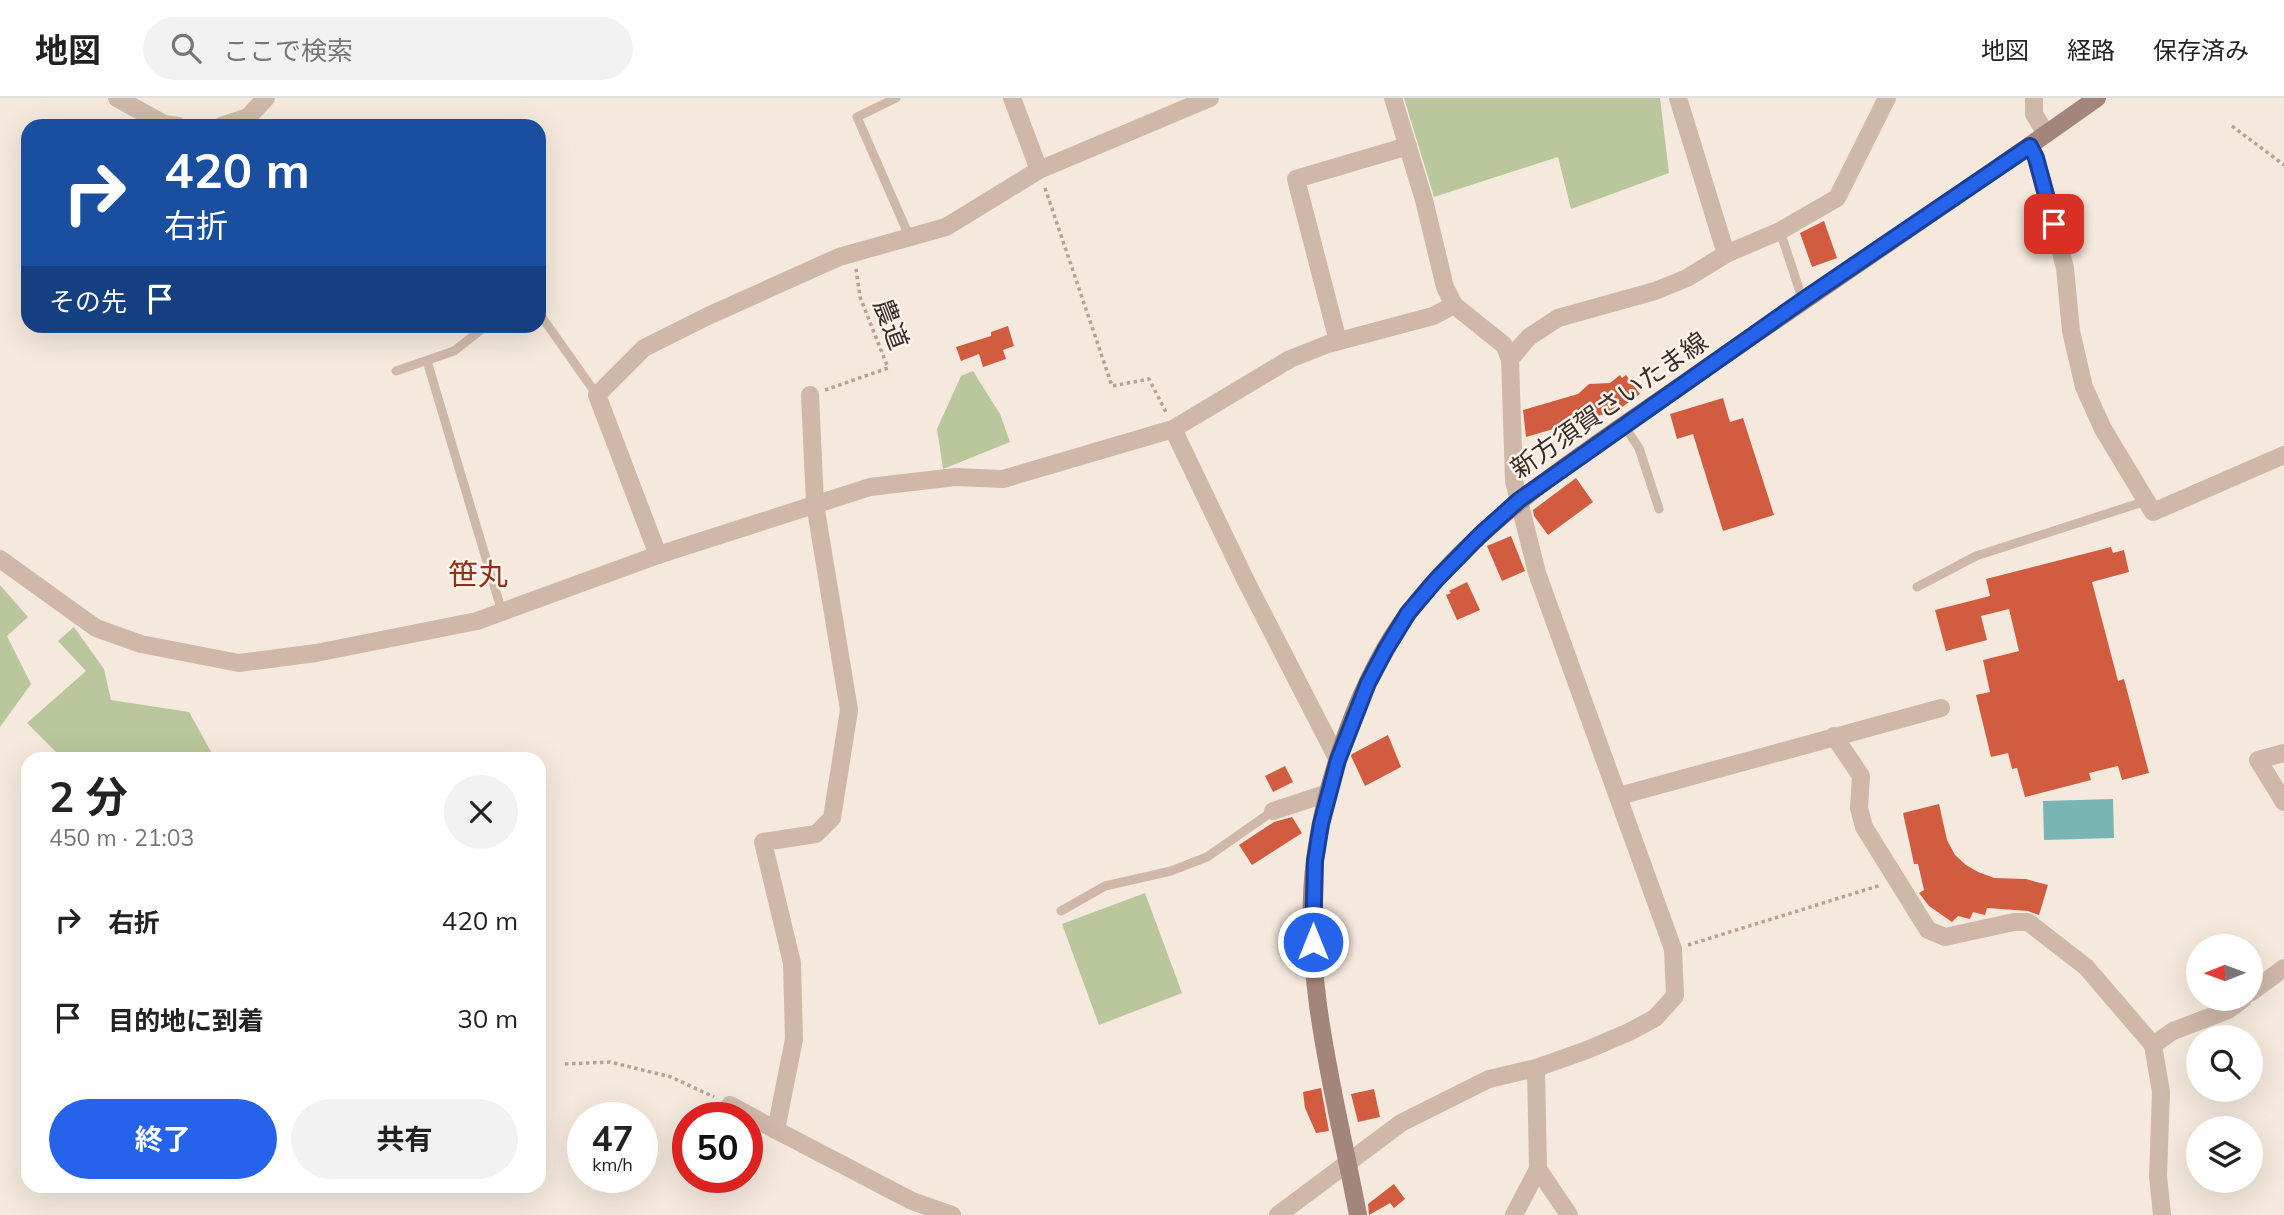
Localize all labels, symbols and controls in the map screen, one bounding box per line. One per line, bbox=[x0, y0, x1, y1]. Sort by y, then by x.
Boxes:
search box bbox=[143, 17, 633, 80]
text: 地図 bbox=[35, 29, 101, 70]
icon: search bbox=[167, 29, 205, 67]
text: ここで検索 bbox=[223, 34, 353, 67]
text: 地図 bbox=[1981, 35, 2029, 65]
text: 経路 bbox=[2067, 35, 2115, 65]
text: 保存済み bbox=[2153, 35, 2249, 65]
text: 420 m bbox=[164, 139, 310, 200]
icon: right bbox=[49, 147, 140, 238]
pin bbox=[2024, 194, 2084, 254]
text: 右折 bbox=[164, 205, 228, 245]
icon: arrive bbox=[2035, 205, 2073, 243]
icon: arrive bbox=[141, 280, 179, 318]
text: その先 bbox=[49, 285, 127, 318]
street label: 農道 bbox=[867, 294, 916, 354]
street label: 新方須賀さいたま線 bbox=[1504, 324, 1714, 485]
district label: 笹丸 bbox=[448, 555, 508, 593]
text: 2 分 bbox=[49, 770, 128, 823]
button: close bbox=[444, 775, 518, 849]
text: 450 m · 21:03 bbox=[49, 823, 194, 852]
icon: right bbox=[49, 901, 87, 939]
text: 420 m bbox=[442, 904, 518, 937]
position arrow bbox=[1276, 905, 1350, 979]
text: 右折 bbox=[108, 906, 160, 939]
north arrow bbox=[2186, 934, 2263, 1012]
map controls bbox=[2186, 934, 2263, 1193]
icon: arrive bbox=[49, 999, 87, 1037]
text: 30 m bbox=[457, 1002, 518, 1035]
text: 目的地に到着 bbox=[108, 1004, 264, 1037]
button: search bbox=[2186, 1025, 2263, 1102]
button: 終了 bbox=[49, 1099, 277, 1179]
button: 共有 bbox=[291, 1099, 518, 1179]
speed limit sign: 50 bbox=[672, 1102, 763, 1193]
text: 47 bbox=[591, 1116, 634, 1160]
button: layers bbox=[2186, 1116, 2263, 1193]
text: km/h bbox=[592, 1153, 633, 1176]

